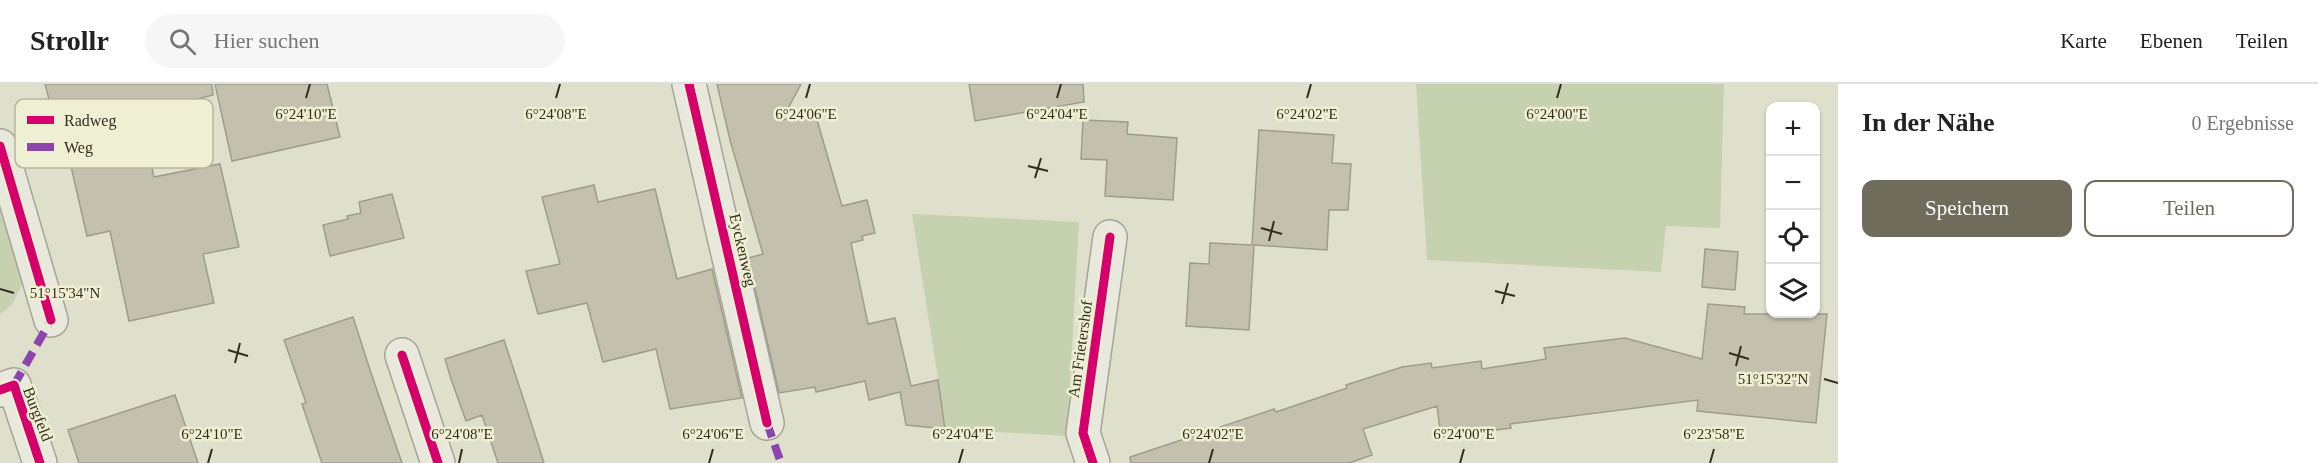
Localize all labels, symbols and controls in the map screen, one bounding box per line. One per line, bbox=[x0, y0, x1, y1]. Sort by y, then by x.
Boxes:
search box bbox=[145, 14, 565, 68]
text: Strollr bbox=[30, 25, 109, 56]
icon: search bbox=[166, 25, 199, 58]
text: Hier suchen bbox=[214, 28, 320, 53]
text: Karte bbox=[2060, 29, 2107, 53]
text: Ebenen bbox=[2140, 29, 2203, 53]
text: Teilen bbox=[2236, 29, 2288, 53]
legend bbox=[15, 99, 213, 168]
map controls bbox=[1766, 102, 1820, 318]
button: + bbox=[1766, 102, 1820, 156]
text: 6°24'10"E bbox=[275, 106, 337, 122]
text: 6°24'08"E bbox=[525, 106, 587, 122]
text: 6°24'06"E bbox=[775, 106, 837, 122]
text: 6°24'04"E bbox=[1026, 106, 1088, 122]
text: 6°24'02"E bbox=[1276, 106, 1338, 122]
text: 6°24'00"E bbox=[1526, 106, 1588, 122]
text: In der Nähe bbox=[1862, 108, 1994, 137]
text: Radweg bbox=[64, 112, 116, 130]
text: 0 Ergebnisse bbox=[2192, 112, 2294, 134]
text: Weg bbox=[64, 139, 93, 157]
button: − bbox=[1766, 156, 1820, 210]
button: Speichern bbox=[1862, 180, 2072, 237]
button: Teilen bbox=[2084, 180, 2294, 237]
button: locate bbox=[1766, 210, 1820, 264]
street label: Eyckenweg bbox=[725, 212, 760, 289]
button: layers bbox=[1766, 264, 1820, 318]
text: 51°15'34"N bbox=[30, 285, 100, 301]
street label: Am Frietershof bbox=[1065, 299, 1095, 399]
text: 51°15'32"N bbox=[1738, 371, 1808, 387]
street label: Burgfeld bbox=[19, 385, 56, 444]
text: 6°24'10"E bbox=[181, 426, 243, 442]
text: 6°24'08"E bbox=[431, 426, 493, 442]
text: 6°24'06"E bbox=[682, 426, 744, 442]
text: 6°24'04"E bbox=[932, 426, 994, 442]
text: 6°24'02"E bbox=[1182, 426, 1244, 442]
text: 6°24'00"E bbox=[1433, 426, 1495, 442]
text: 6°23'58"E bbox=[1683, 426, 1745, 442]

